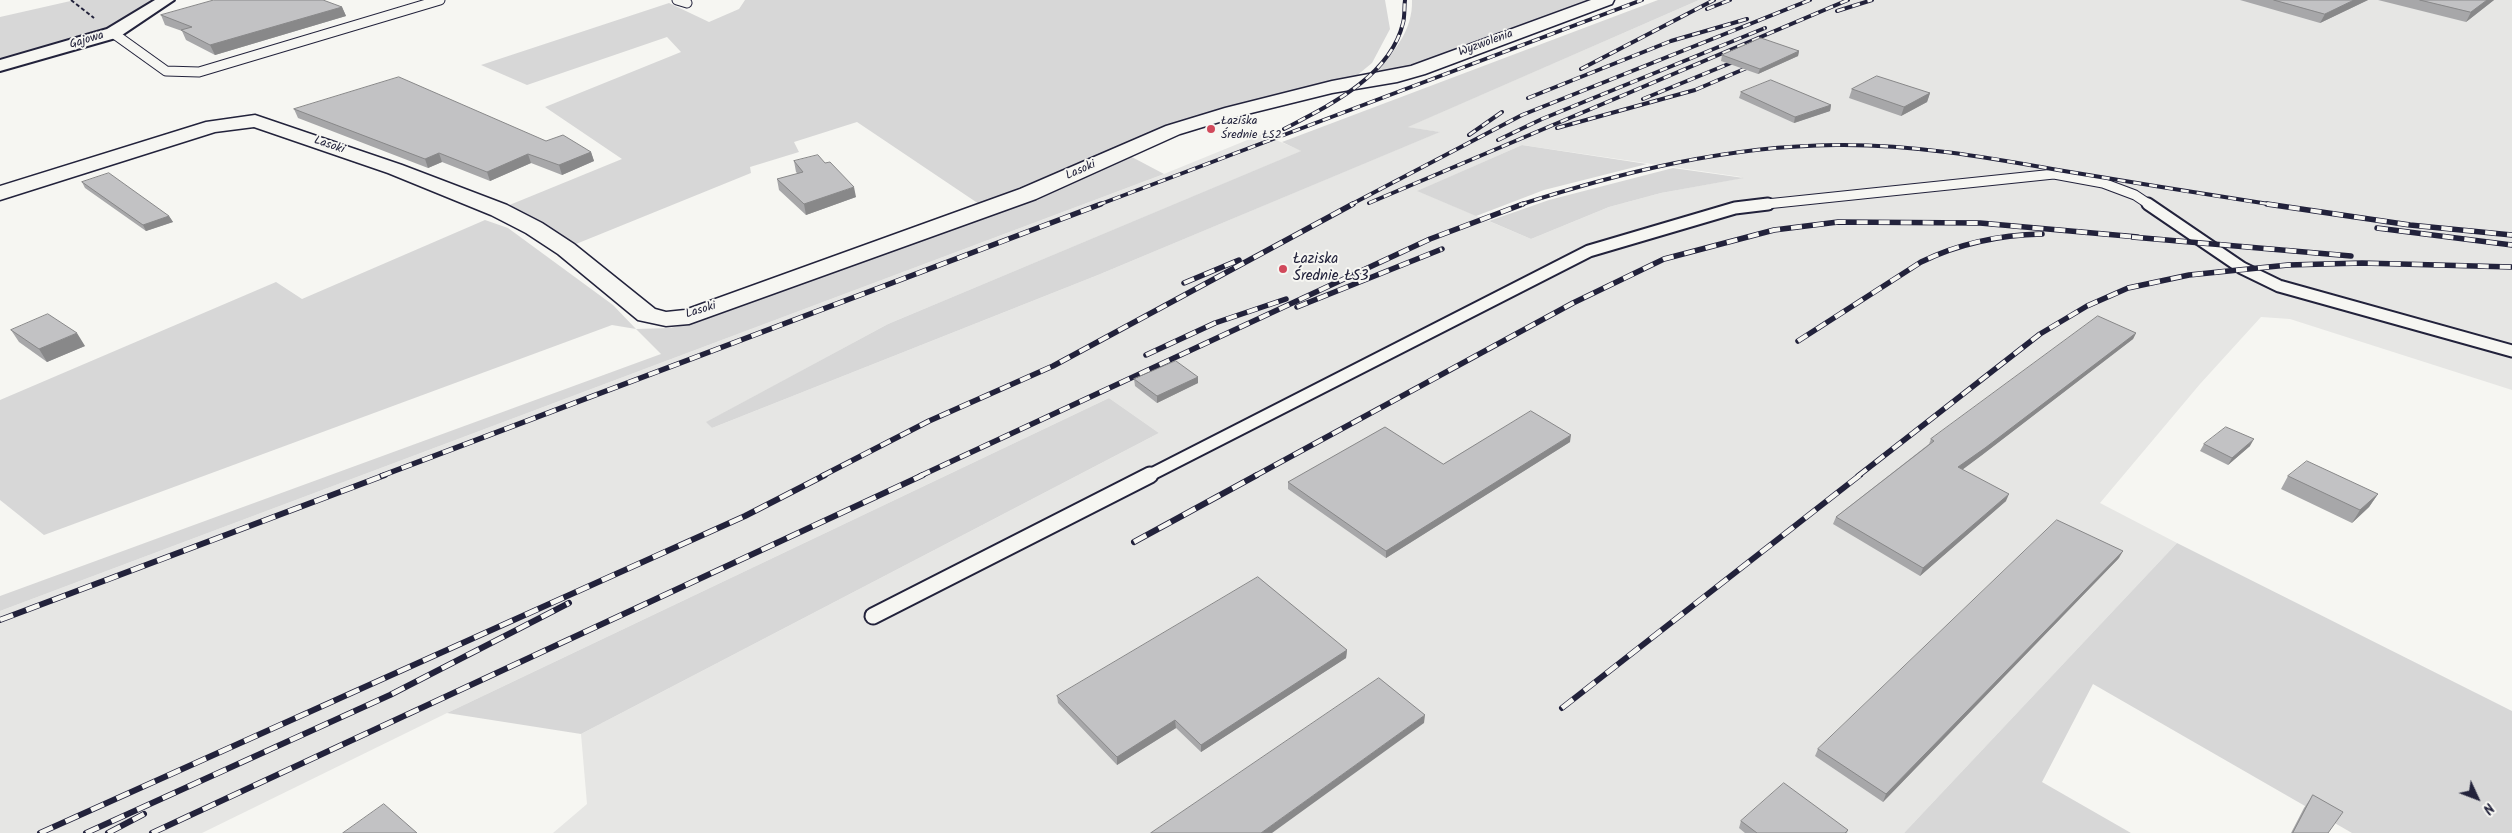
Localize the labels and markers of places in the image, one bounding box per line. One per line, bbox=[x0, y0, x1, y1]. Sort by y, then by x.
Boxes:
place label: Łaziska Średnie ŁS2 bbox=[1221, 115, 1282, 143]
marker: Łaziska Średnie ŁS2 bbox=[1205, 123, 1217, 135]
place label: Łaziska Średnie ŁS3 bbox=[1293, 251, 1369, 286]
marker: Łaziska Średnie ŁS3 bbox=[1277, 263, 1289, 275]

